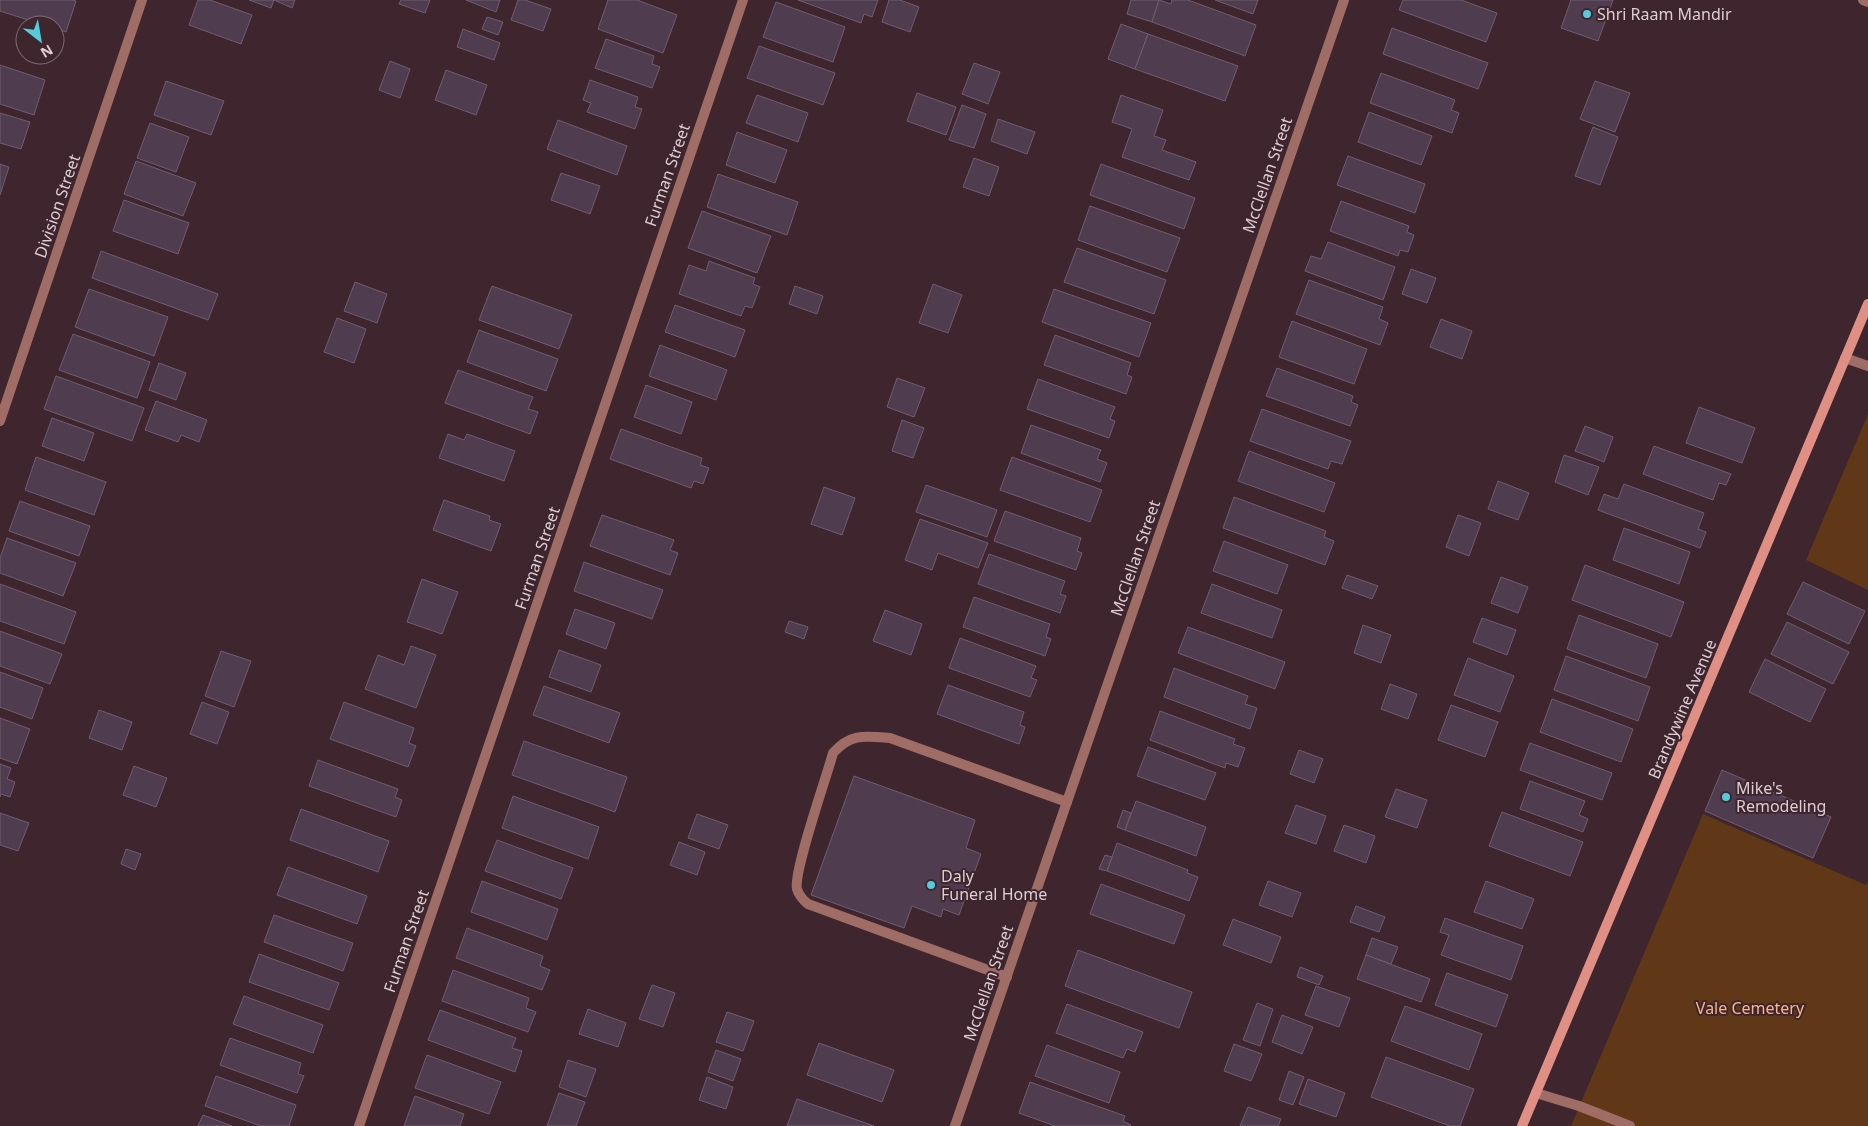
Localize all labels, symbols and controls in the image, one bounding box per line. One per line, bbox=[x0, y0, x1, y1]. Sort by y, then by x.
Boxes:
place label: Shri Raam Mandir bbox=[1597, 3, 1732, 25]
marker: Shri Raam Mandir bbox=[1581, 8, 1593, 20]
north arrow bbox=[15, 15, 65, 65]
text: N bbox=[37, 40, 57, 63]
street label: McClellan Street bbox=[1237, 114, 1297, 236]
street label: Furman Street bbox=[639, 120, 695, 229]
street label: Division Street bbox=[29, 151, 85, 261]
street label: McClellan Street bbox=[1105, 497, 1165, 619]
street label: Furman Street bbox=[509, 503, 565, 612]
street label: Brandywine Avenue bbox=[1643, 636, 1721, 782]
place label: Mike's Remodeling bbox=[1736, 777, 1826, 817]
marker: Mike's Remodeling bbox=[1720, 791, 1732, 803]
place label: Daly Funeral Home bbox=[941, 865, 1047, 905]
marker: Daly Funeral Home bbox=[925, 879, 937, 891]
street label: Furman Street bbox=[378, 886, 434, 995]
street label: McClellan Street bbox=[958, 922, 1018, 1044]
park label: Vale Cemetery bbox=[1696, 997, 1805, 1019]

